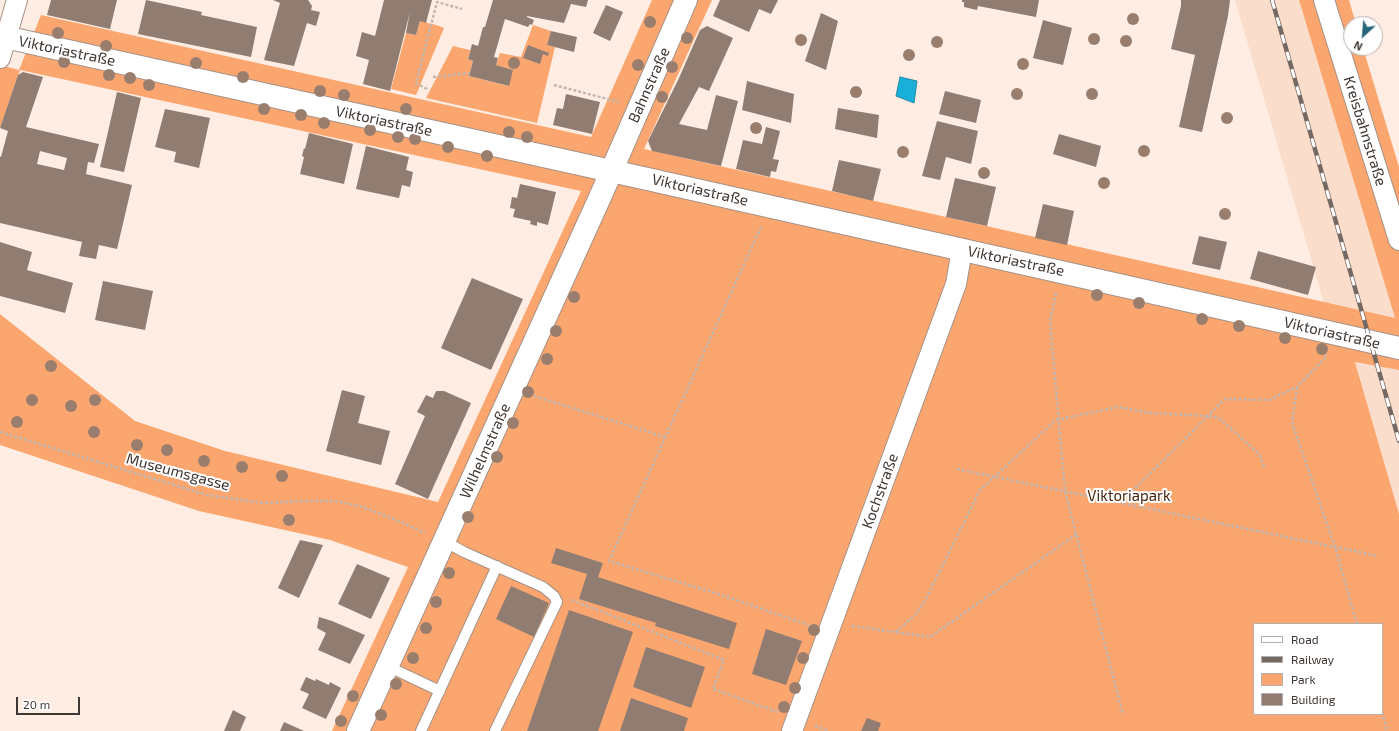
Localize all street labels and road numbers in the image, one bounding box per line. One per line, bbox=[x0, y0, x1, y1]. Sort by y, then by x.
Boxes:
street label: Viktoriastraße bbox=[17, 32, 117, 70]
street label: Bahnstraße bbox=[624, 44, 674, 126]
street label: Kreisbahnstraße bbox=[1340, 74, 1390, 188]
street label: Viktoriastraße bbox=[334, 102, 434, 140]
street label: Viktoriastraße bbox=[650, 170, 750, 210]
street label: Viktoriastraße bbox=[966, 242, 1066, 280]
street label: Viktoriastraße bbox=[1282, 313, 1382, 353]
street label: Wilhelmstraße bbox=[456, 401, 514, 501]
street label: Museumsgasse bbox=[124, 450, 232, 494]
street label: Kochstraße bbox=[858, 451, 902, 531]

